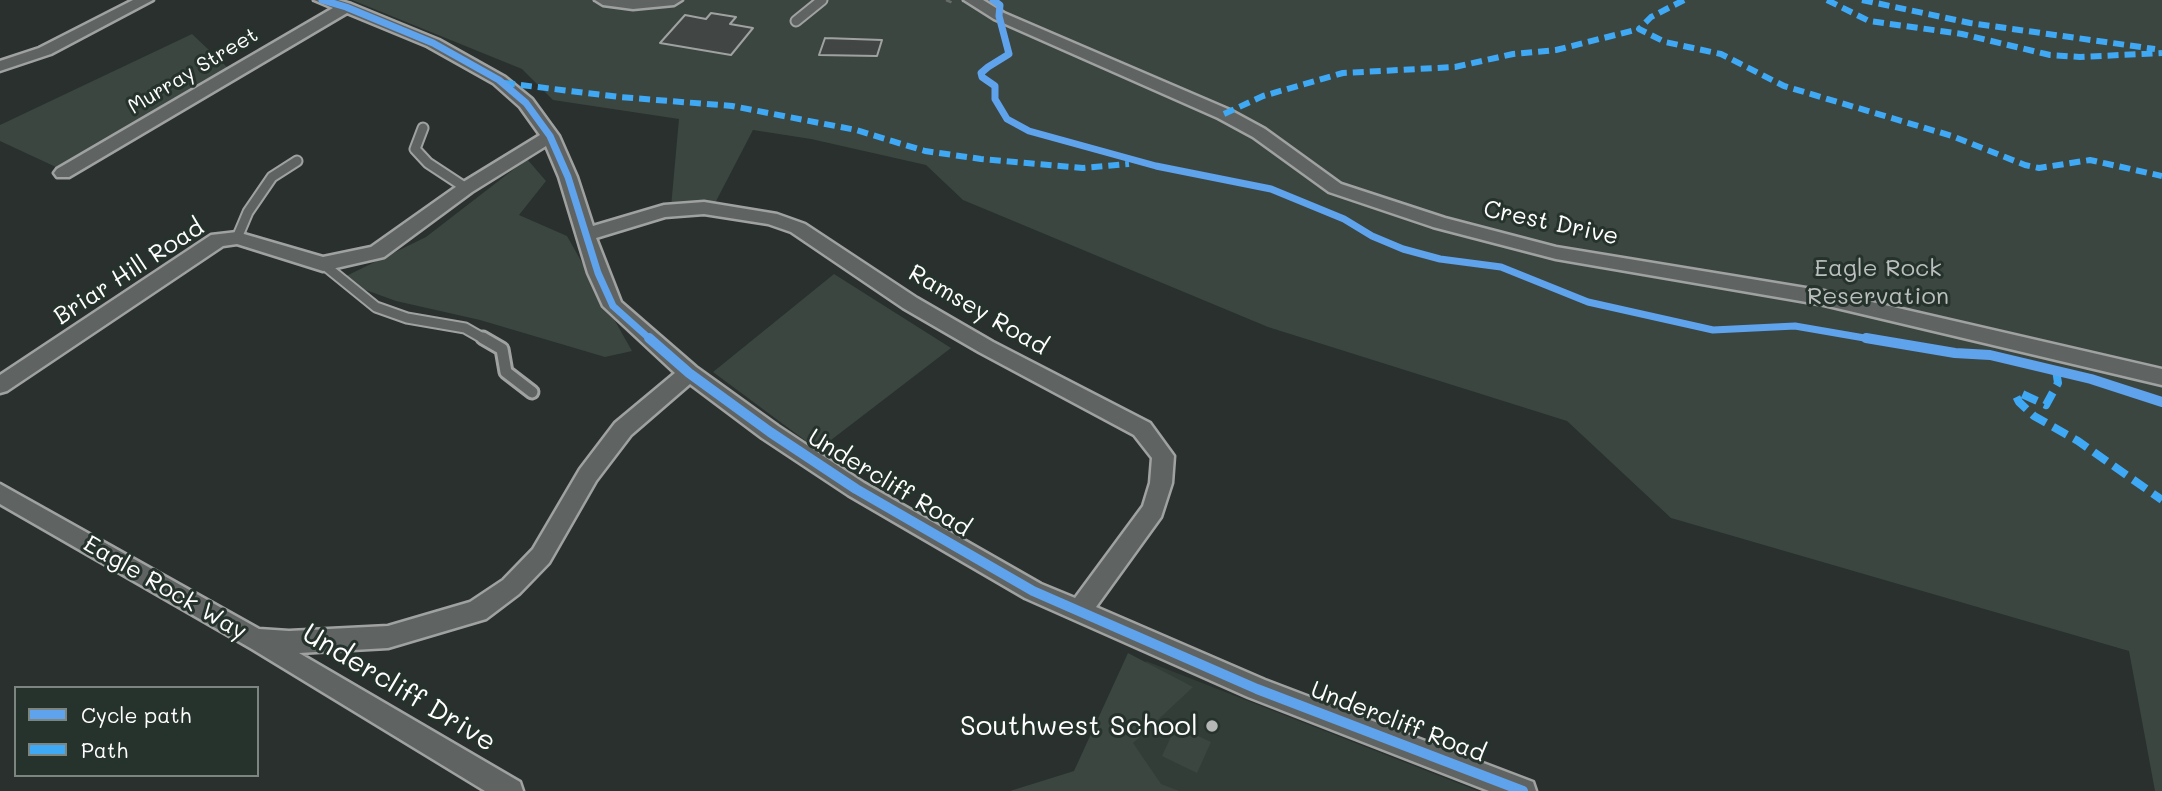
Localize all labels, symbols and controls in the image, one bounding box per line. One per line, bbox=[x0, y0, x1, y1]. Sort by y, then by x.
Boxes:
street label: Murray Street bbox=[124, 22, 262, 120]
street label: Crest Drive bbox=[1481, 195, 1621, 251]
street label: Briar Hill Road bbox=[49, 213, 209, 331]
park label: Eagle Rock Reservation bbox=[1807, 255, 1949, 311]
street label: Ramsey Road bbox=[903, 259, 1053, 361]
street label: Undercliff Road bbox=[802, 423, 976, 543]
street label: Eagle Rock Way bbox=[78, 530, 252, 646]
street label: Undercliff Drive bbox=[296, 617, 502, 759]
street label: Undercliff Road bbox=[1306, 675, 1490, 769]
legend bbox=[14, 686, 259, 777]
text: Cycle path bbox=[81, 701, 191, 728]
place label: Southwest School bbox=[960, 709, 1198, 743]
marker: Southwest School bbox=[1204, 718, 1220, 734]
text: Path bbox=[81, 736, 128, 763]

